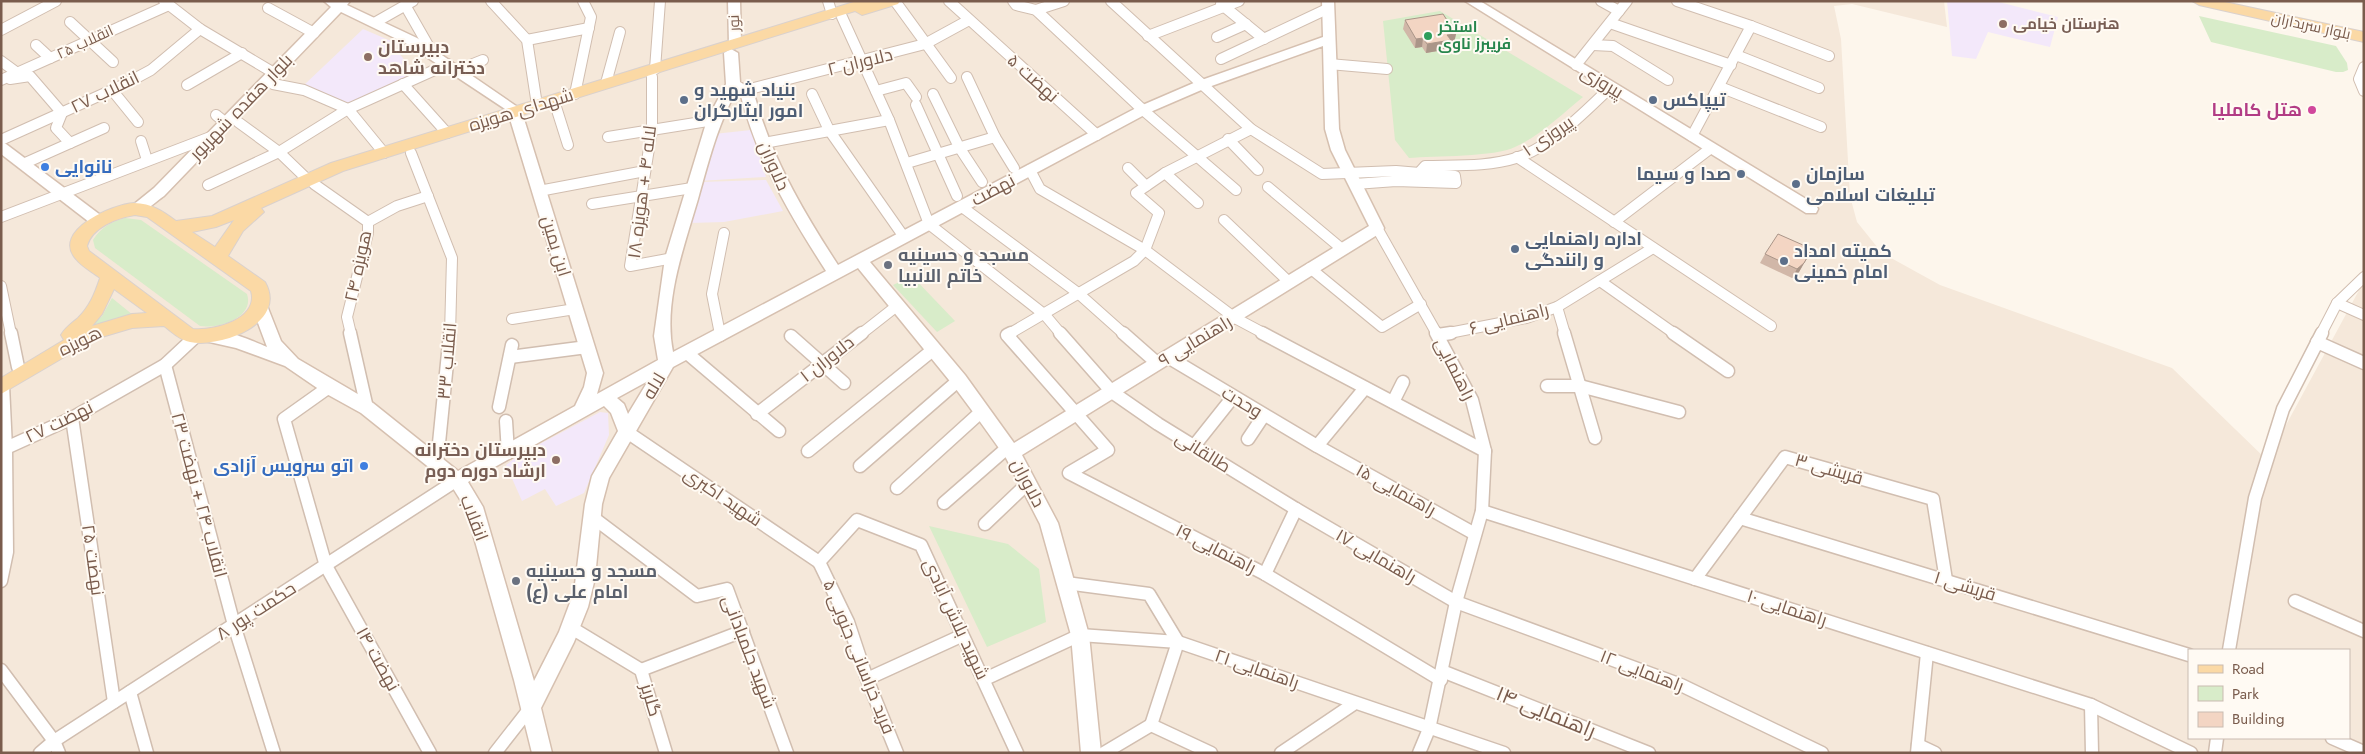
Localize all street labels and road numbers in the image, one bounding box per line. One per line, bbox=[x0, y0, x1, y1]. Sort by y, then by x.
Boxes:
street label: بلوار سربداران bbox=[2269, 7, 2353, 45]
street label: نور bbox=[723, 14, 745, 33]
street label: انقلاب ۲۵ bbox=[53, 19, 117, 65]
street label: دلاوران ۲ bbox=[825, 41, 895, 83]
street label: بلوار هفده شهریور bbox=[183, 48, 299, 167]
street label: نهضت ۵ bbox=[1001, 48, 1065, 108]
street label: پیروزی bbox=[1576, 59, 1629, 105]
street label: انقلاب ۲۷ bbox=[66, 64, 144, 120]
street label: شهدای هویزه bbox=[465, 82, 577, 138]
street label: پیروزی ۱ bbox=[1517, 109, 1579, 163]
street label: لاله ۴ + هویزه ۱۸ bbox=[621, 124, 663, 260]
street label: دلاوران bbox=[752, 137, 796, 195]
street label: نهضت bbox=[966, 168, 1020, 212]
street label: ابن یمین bbox=[534, 212, 578, 280]
street label: هویزه ۲۴ bbox=[338, 228, 378, 304]
street label: راهنمایی ۶ bbox=[1466, 297, 1552, 341]
street label: راهنمایی ۹ bbox=[1153, 309, 1237, 373]
street label: هویزه bbox=[54, 319, 106, 363]
street label: انقلاب ۳۳ bbox=[431, 321, 463, 401]
street label: دلاوران ۱ bbox=[794, 329, 860, 389]
street label: راهنمایی bbox=[1428, 333, 1482, 405]
street label: لاله bbox=[636, 368, 672, 404]
street label: وحدت bbox=[1217, 380, 1267, 424]
street label: نهضت ۲۷ bbox=[21, 394, 97, 450]
street label: انقلاب ۲۴ + نهضت ۲۳ bbox=[164, 410, 234, 580]
street label: طالقانی bbox=[1170, 425, 1236, 479]
street label: قریشی ۳ bbox=[1792, 447, 1866, 491]
street label: دلاوران bbox=[1004, 454, 1052, 512]
street label: راهنمایی ۱۵ bbox=[1351, 457, 1441, 523]
street label: شهید اکبری bbox=[678, 461, 768, 533]
street label: انقلاب bbox=[453, 491, 495, 545]
street label: راهنمایی ۱۹ bbox=[1171, 518, 1261, 580]
street label: راهنمایی ۱۷ bbox=[1331, 522, 1421, 590]
street label: نهضت ۲۵ bbox=[75, 523, 111, 597]
street label: شهید بلاش آبادی bbox=[917, 554, 995, 684]
street label: قریشی ۱ bbox=[1931, 564, 1999, 608]
street label: حکمت پور ۸ bbox=[211, 575, 301, 647]
street label: فرید خراسانی جنوبی ۵ bbox=[816, 576, 902, 738]
street label: راهنمایی ۱۰ bbox=[1744, 583, 1830, 633]
street label: شهید جلمبادانی bbox=[715, 592, 783, 712]
street label: نهضت ۱۴ bbox=[350, 622, 406, 696]
street label: راهنمایی ۲۱ bbox=[1211, 642, 1303, 696]
street label: راهنمایی ۱۲ bbox=[1596, 643, 1688, 699]
street label: راهنمایی ۱۴ bbox=[1492, 678, 1600, 746]
street label: گلریز bbox=[633, 679, 668, 720]

